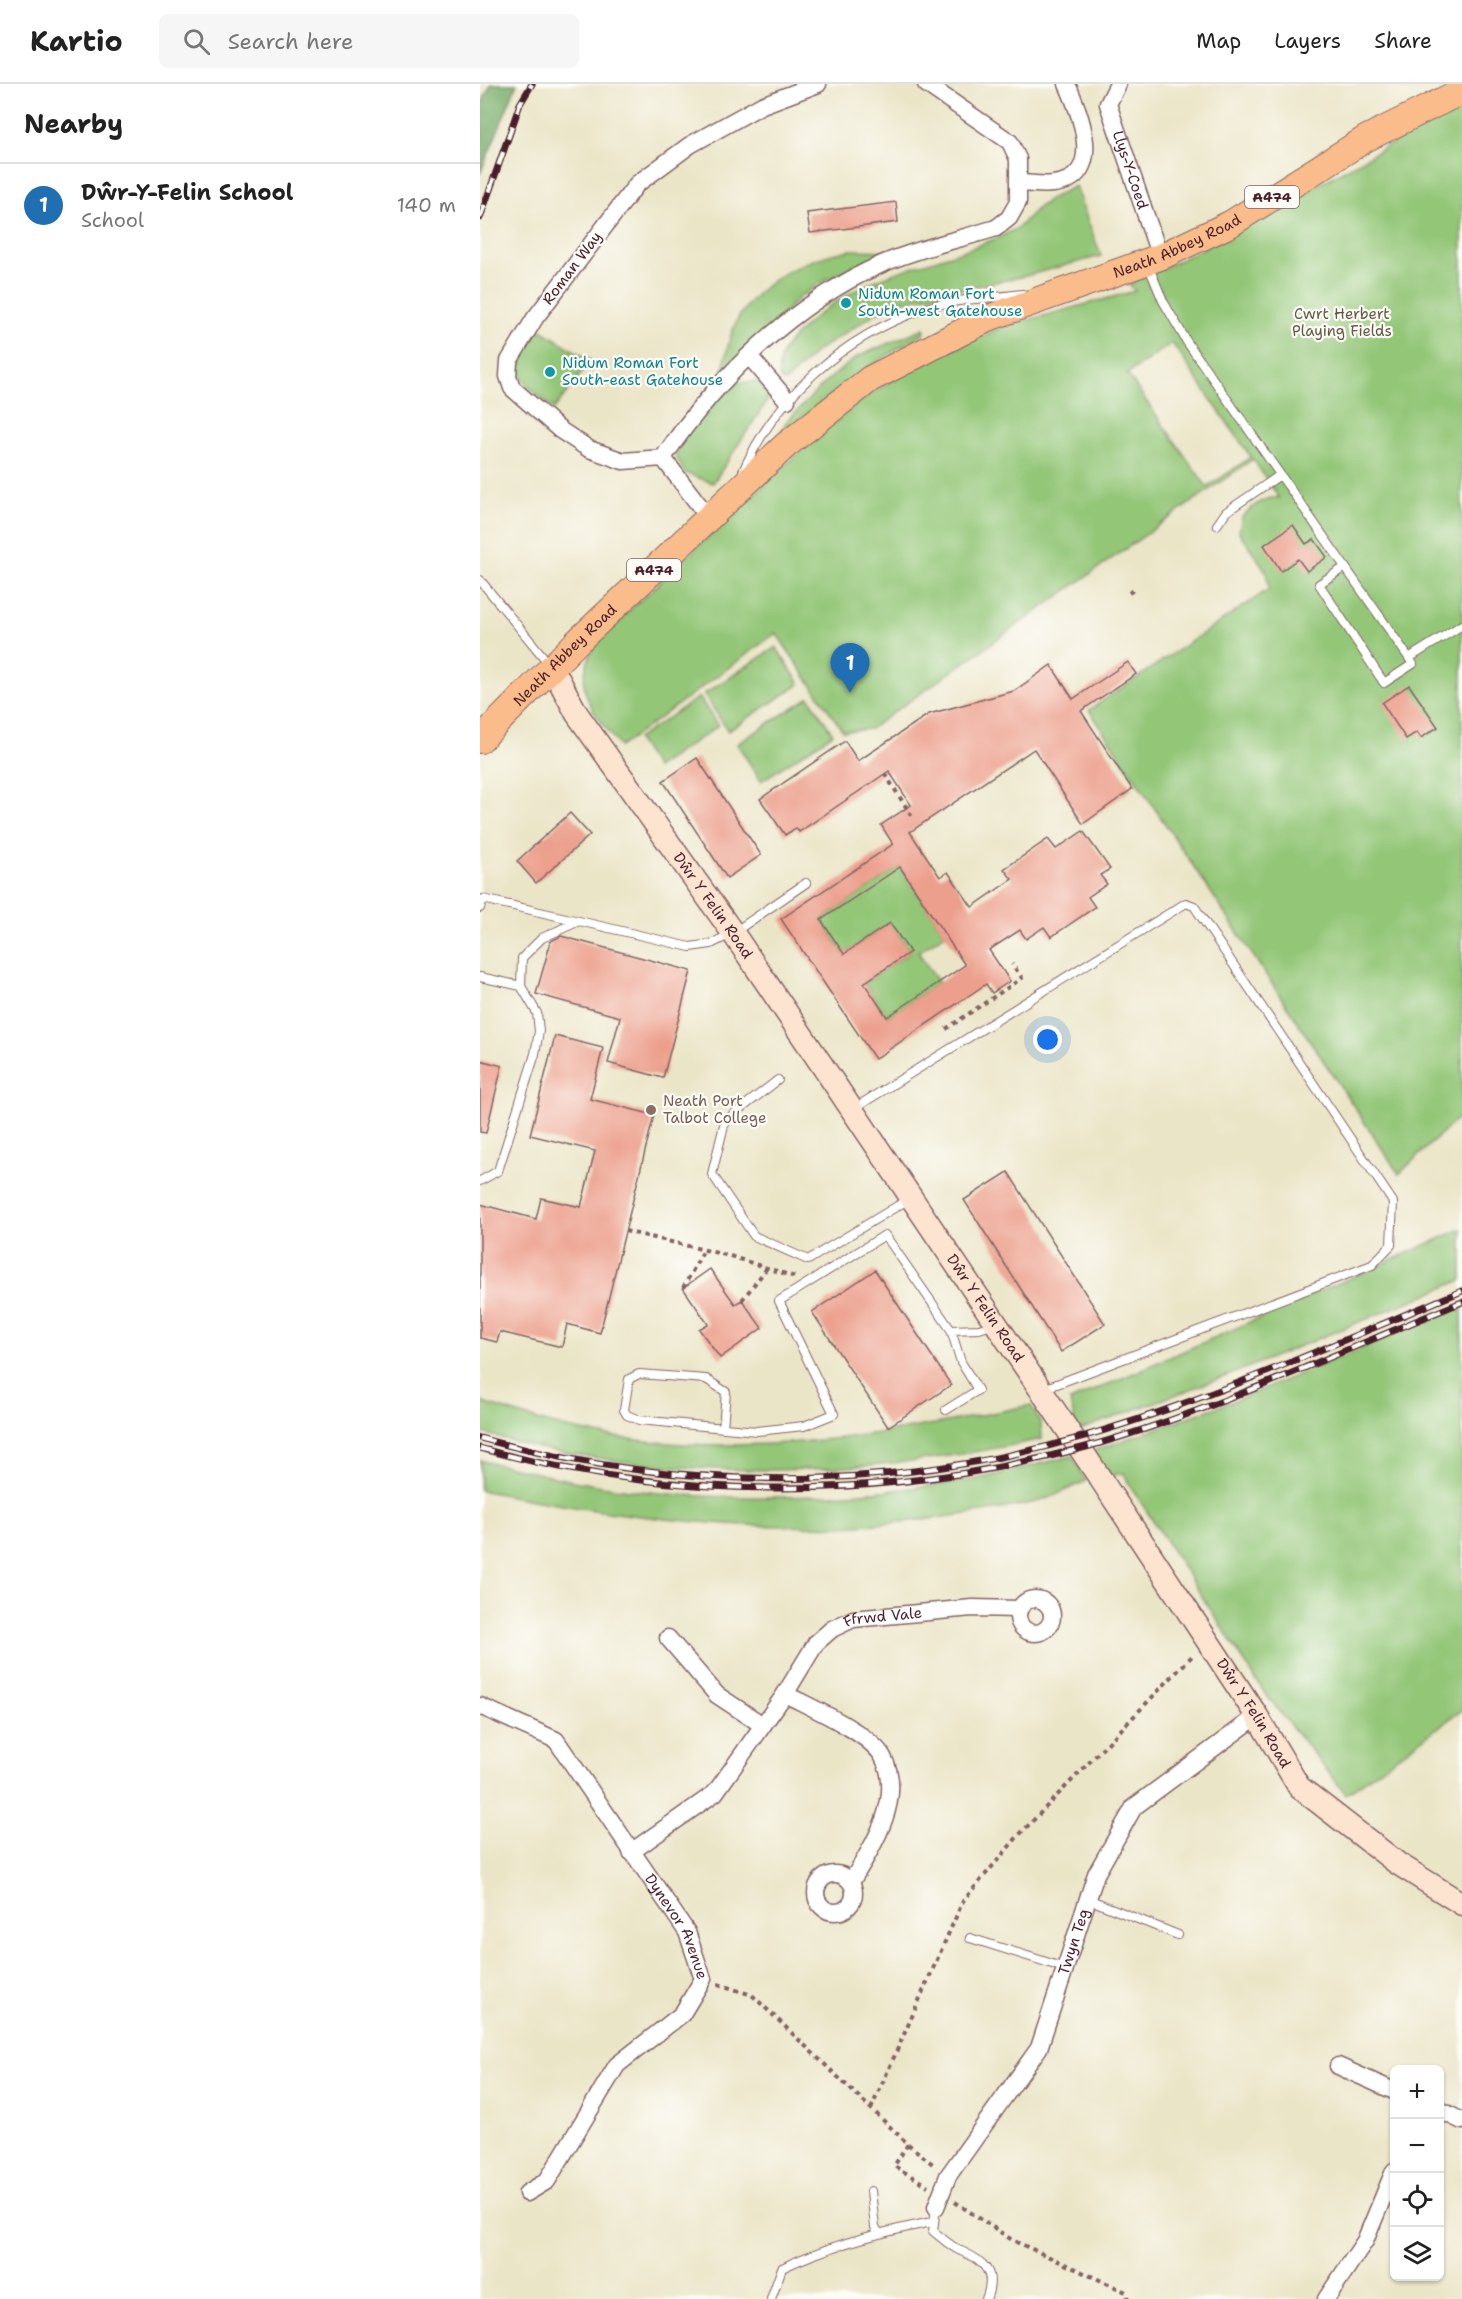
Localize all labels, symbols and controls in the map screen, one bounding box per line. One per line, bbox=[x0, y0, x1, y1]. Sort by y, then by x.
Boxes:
search box bbox=[159, 14, 579, 68]
text: Kartio bbox=[30, 22, 123, 60]
icon: search bbox=[180, 25, 213, 58]
text: Search here bbox=[228, 27, 353, 56]
text: Map bbox=[1196, 27, 1241, 55]
text: Layers bbox=[1274, 27, 1341, 55]
text: Share bbox=[1374, 27, 1432, 55]
text: Nearby bbox=[24, 106, 123, 141]
street label: Llys-Y-Coed bbox=[1108, 128, 1153, 212]
text: Dŵr-Y-Felin School bbox=[81, 178, 293, 207]
road number: A474 bbox=[1245, 186, 1299, 208]
text: 1 bbox=[39, 192, 48, 218]
text: 140 m bbox=[397, 192, 456, 218]
text: School bbox=[81, 207, 144, 233]
street label: Neath Abbey Road bbox=[1110, 209, 1245, 283]
street label: Roman Way bbox=[538, 227, 606, 309]
place label: Nidum Roman Fort South-west Gatehouse bbox=[858, 284, 1023, 321]
marker: Nidum Roman Fort South-west Gatehouse bbox=[839, 296, 853, 310]
park label: Cwrt Herbert Playing Fields bbox=[1292, 304, 1392, 341]
place label: Nidum Roman Fort South-east Gatehouse bbox=[562, 353, 723, 390]
marker: Nidum Roman Fort South-east Gatehouse bbox=[543, 365, 557, 379]
road number: A474 bbox=[627, 559, 681, 581]
street label: Neath Abbey Road bbox=[509, 599, 621, 711]
pin: 1 bbox=[830, 644, 869, 693]
street label: Dŵr Y Felin Road bbox=[669, 848, 758, 963]
your location bbox=[1033, 1025, 1062, 1054]
place label: Neath Port Talbot College bbox=[663, 1091, 767, 1128]
marker: Neath Port Talbot College bbox=[644, 1103, 658, 1117]
street label: Dŵr Y Felin Road bbox=[942, 1250, 1029, 1366]
street label: Ffrwd Vale bbox=[840, 1603, 923, 1632]
street label: Dŵr Y Felin Road bbox=[1212, 1655, 1296, 1772]
street label: Dynevor Avenue bbox=[640, 1870, 712, 1982]
street label: Twyn Teg bbox=[1054, 1906, 1094, 1978]
map controls bbox=[1390, 2065, 1444, 2281]
button: + bbox=[1390, 2065, 1444, 2119]
button: − bbox=[1390, 2119, 1444, 2173]
button: locate bbox=[1390, 2173, 1444, 2227]
button: layers bbox=[1390, 2227, 1444, 2281]

